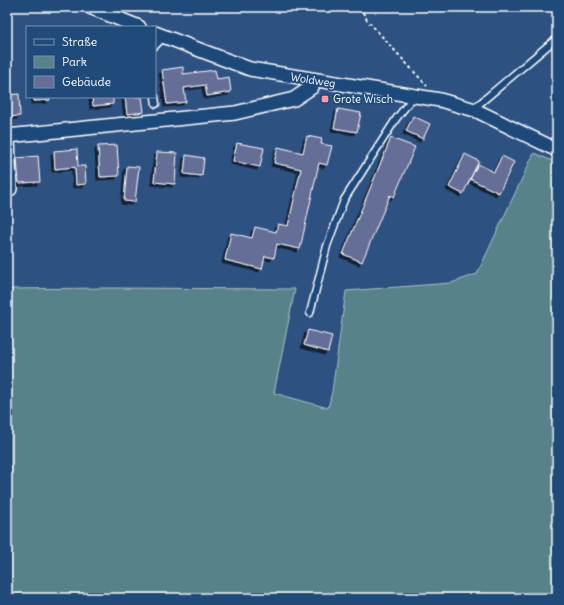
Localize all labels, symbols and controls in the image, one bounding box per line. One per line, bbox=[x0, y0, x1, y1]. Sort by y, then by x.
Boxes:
legend bbox=[26, 26, 156, 98]
text: Straße bbox=[62, 34, 97, 49]
text: Park bbox=[62, 54, 87, 69]
street label: Woldweg bbox=[289, 70, 337, 90]
text: Gebäude bbox=[62, 74, 111, 89]
place label: Grote Wisch bbox=[333, 92, 393, 106]
marker: Grote Wisch bbox=[320, 94, 330, 104]

